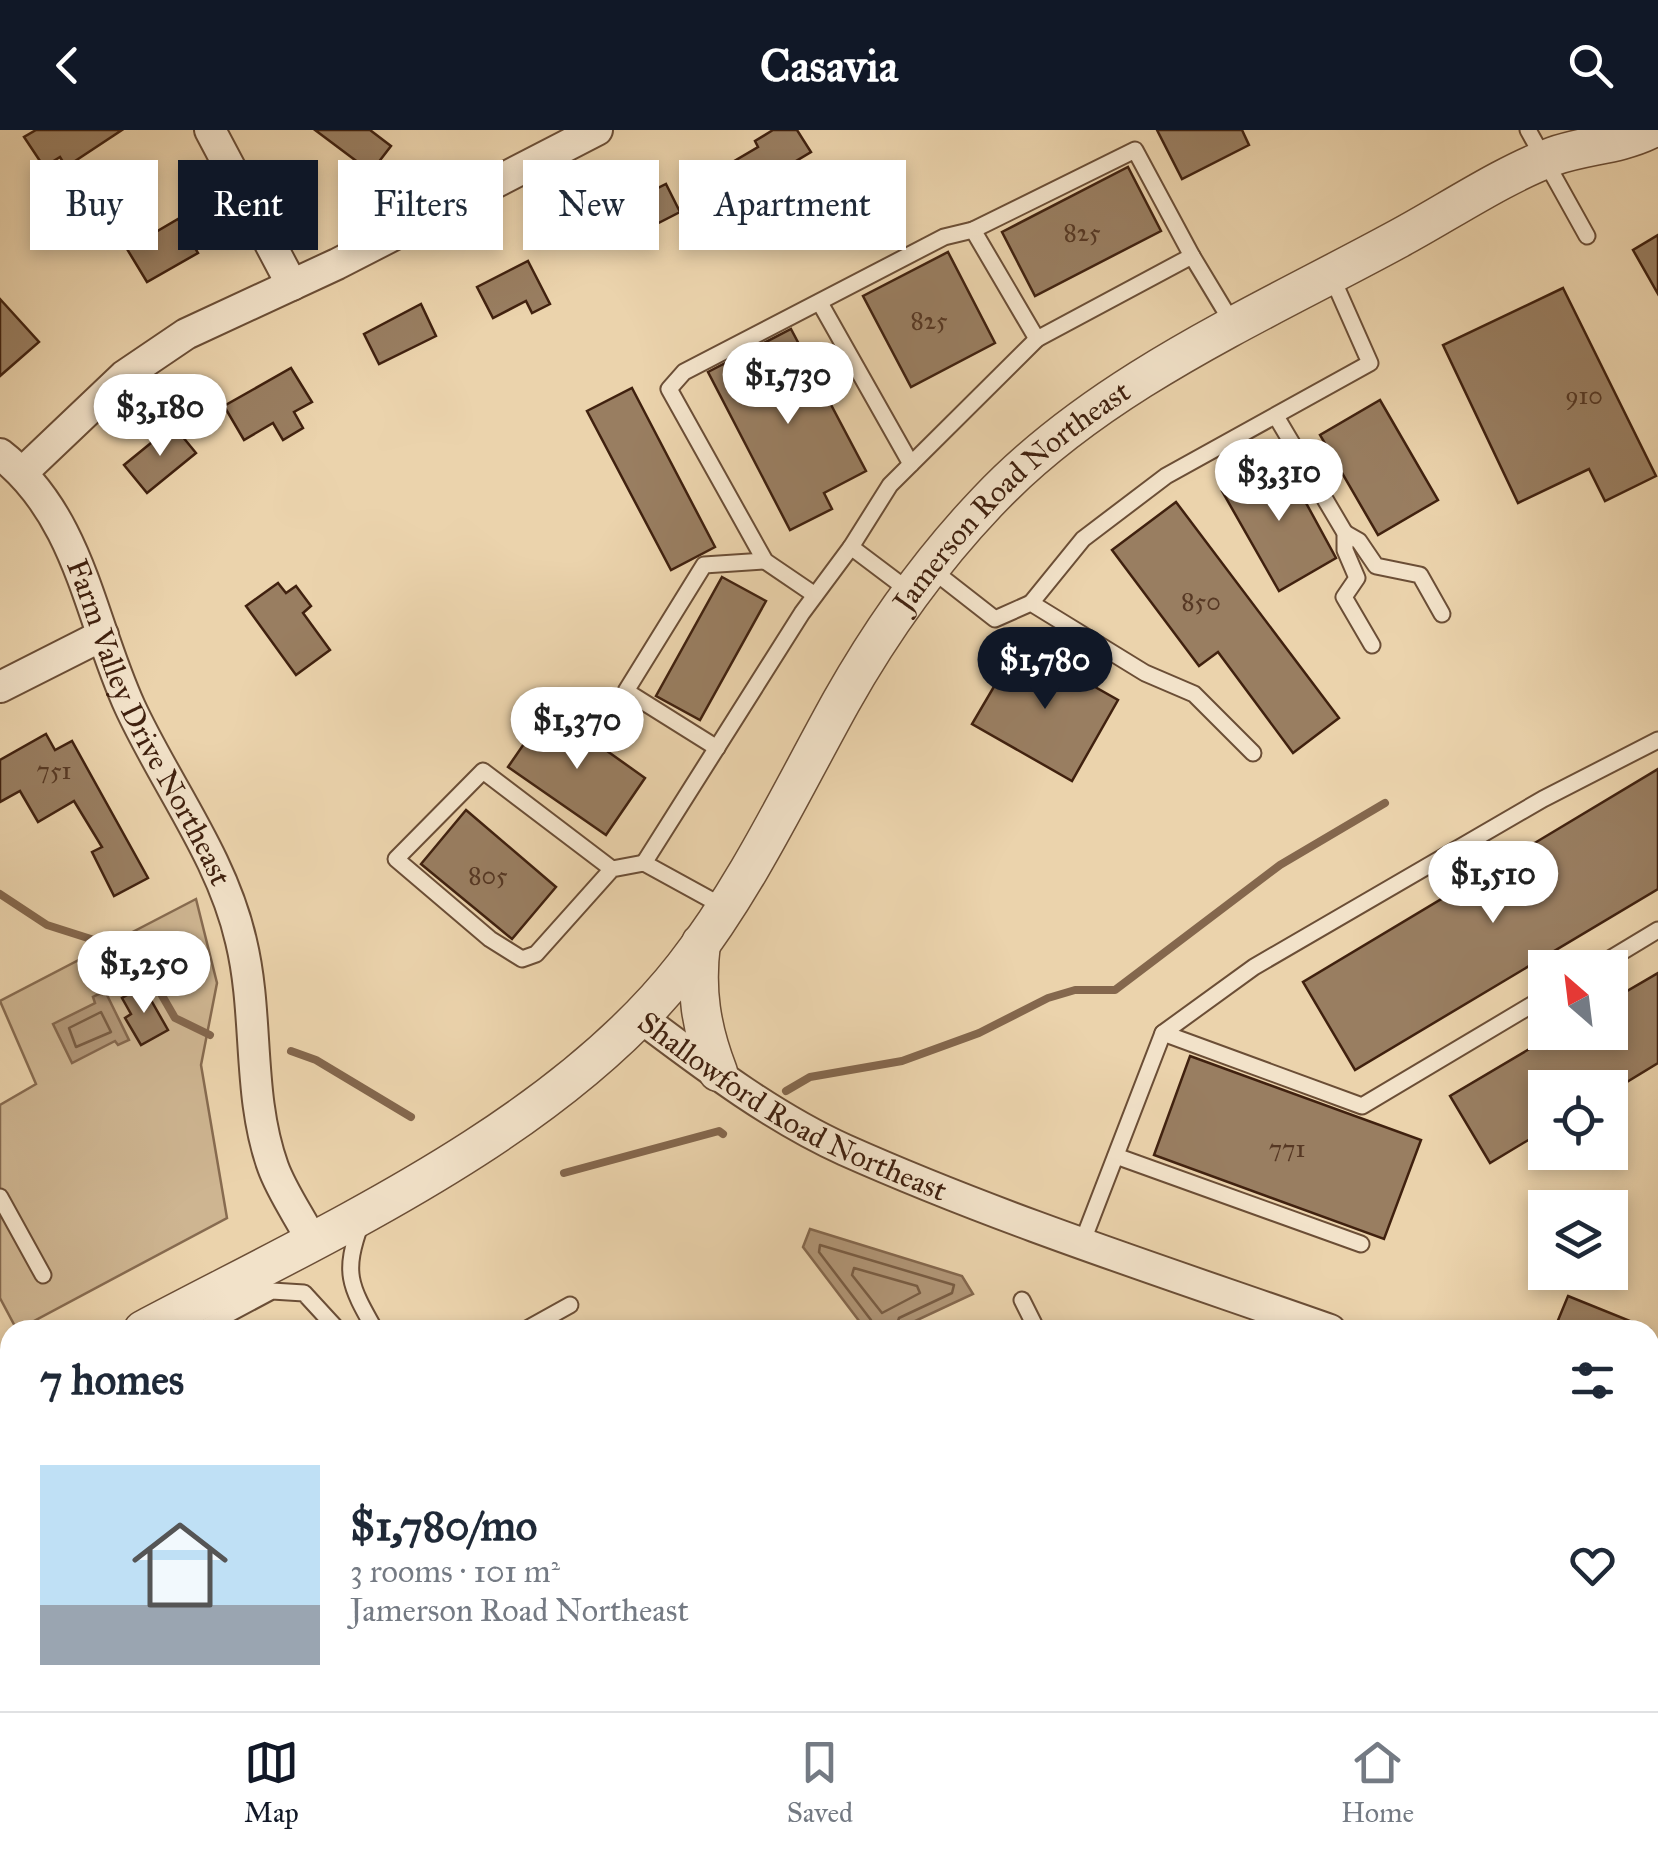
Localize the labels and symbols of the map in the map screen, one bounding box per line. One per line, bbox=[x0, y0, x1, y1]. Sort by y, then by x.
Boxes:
house number: 825 bbox=[1063, 217, 1101, 248]
house number: 825 bbox=[910, 305, 948, 336]
pin: $1,730 bbox=[707, 342, 869, 427]
street label: Jamerson Road Northeast bbox=[884, 373, 1137, 621]
pin: $3,180 bbox=[79, 374, 241, 459]
house number: 910 bbox=[1565, 380, 1603, 411]
pin: $3,310 bbox=[1198, 439, 1360, 524]
street label: Farm Valley Drive Northeast bbox=[59, 554, 239, 891]
house number: 850 bbox=[1181, 586, 1221, 617]
pin: $1,780 bbox=[964, 627, 1126, 712]
pin: $1,370 bbox=[496, 687, 658, 772]
house number: 751 bbox=[37, 755, 72, 786]
pin: $1,510 bbox=[1412, 841, 1574, 926]
house number: 805 bbox=[468, 860, 508, 891]
pin: $1,250 bbox=[63, 931, 225, 1016]
north arrow bbox=[1528, 950, 1628, 1050]
street label: Shallowford Road Northeast bbox=[631, 1004, 952, 1209]
house number: 771 bbox=[1269, 1133, 1305, 1164]

